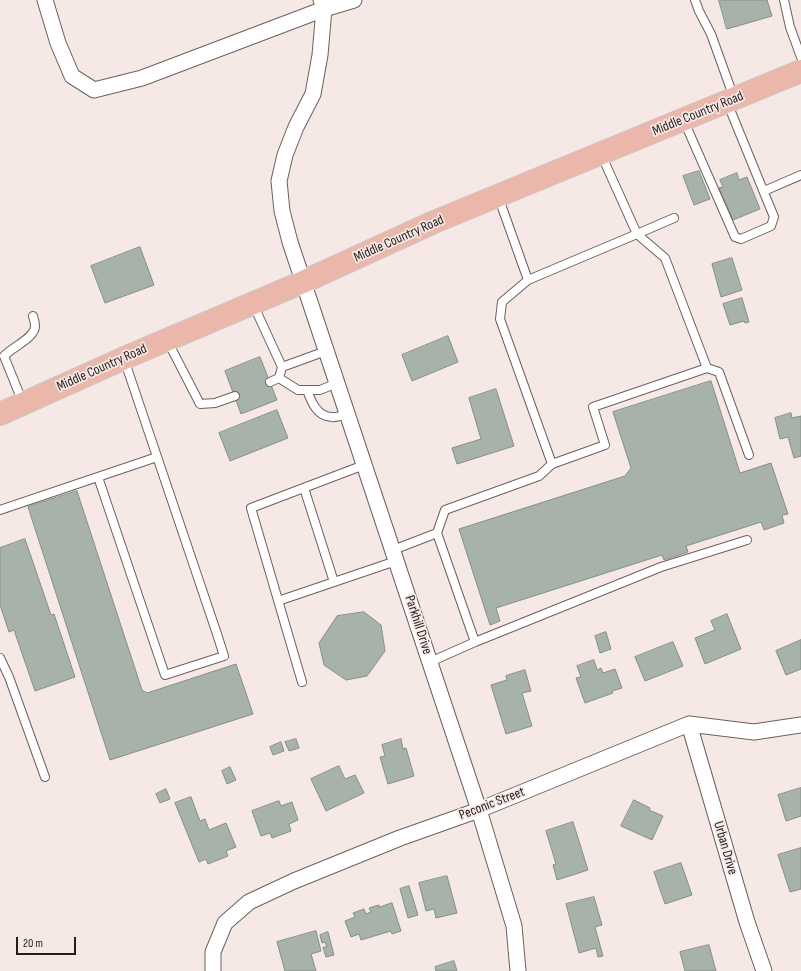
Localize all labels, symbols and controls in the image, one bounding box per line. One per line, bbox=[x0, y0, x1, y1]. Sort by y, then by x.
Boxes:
street label: Middle Country Road bbox=[650, 88, 746, 140]
street label: Middle Country Road bbox=[351, 212, 447, 266]
street label: Middle Country Road bbox=[54, 341, 150, 395]
street label: Parkhill Drive bbox=[401, 593, 435, 657]
street label: Peconic Street bbox=[457, 784, 527, 824]
street label: Urban Drive bbox=[709, 819, 741, 877]
scale bar bbox=[18, 929, 78, 955]
text: 20 m bbox=[23, 936, 43, 951]

